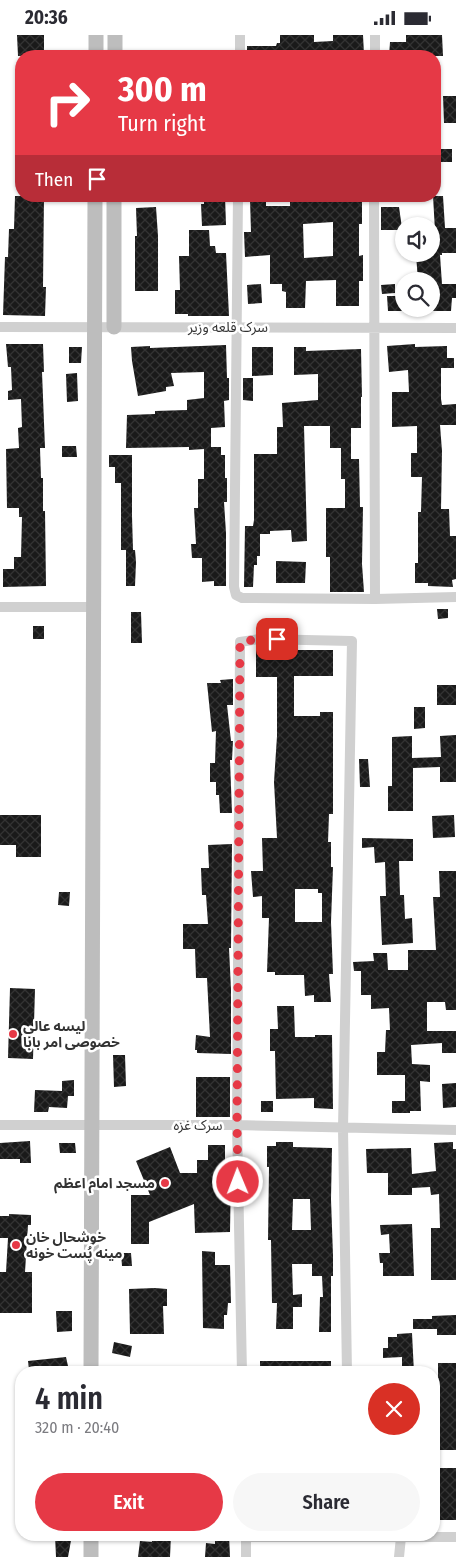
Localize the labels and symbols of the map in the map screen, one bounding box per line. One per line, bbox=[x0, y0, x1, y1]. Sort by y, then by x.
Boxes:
street label: سرک قلعه وزیر bbox=[187, 319, 268, 336]
pin bbox=[256, 618, 298, 660]
place label: لیسه عالی خصوصی امر بابا bbox=[23, 1018, 120, 1051]
marker: لیسه عالی خصوصی امر بابا bbox=[7, 1028, 19, 1040]
street label: سرک غزه bbox=[173, 1117, 223, 1134]
position arrow bbox=[211, 1155, 263, 1207]
place label: مسجد امام اعظم bbox=[54, 1175, 155, 1194]
marker: مسجد امام اعظم bbox=[159, 1177, 171, 1189]
place label: خوشحال خان مینه پُست خونه bbox=[26, 1229, 123, 1263]
marker: خوشحال خان مینه پُست خونه bbox=[10, 1239, 22, 1251]

